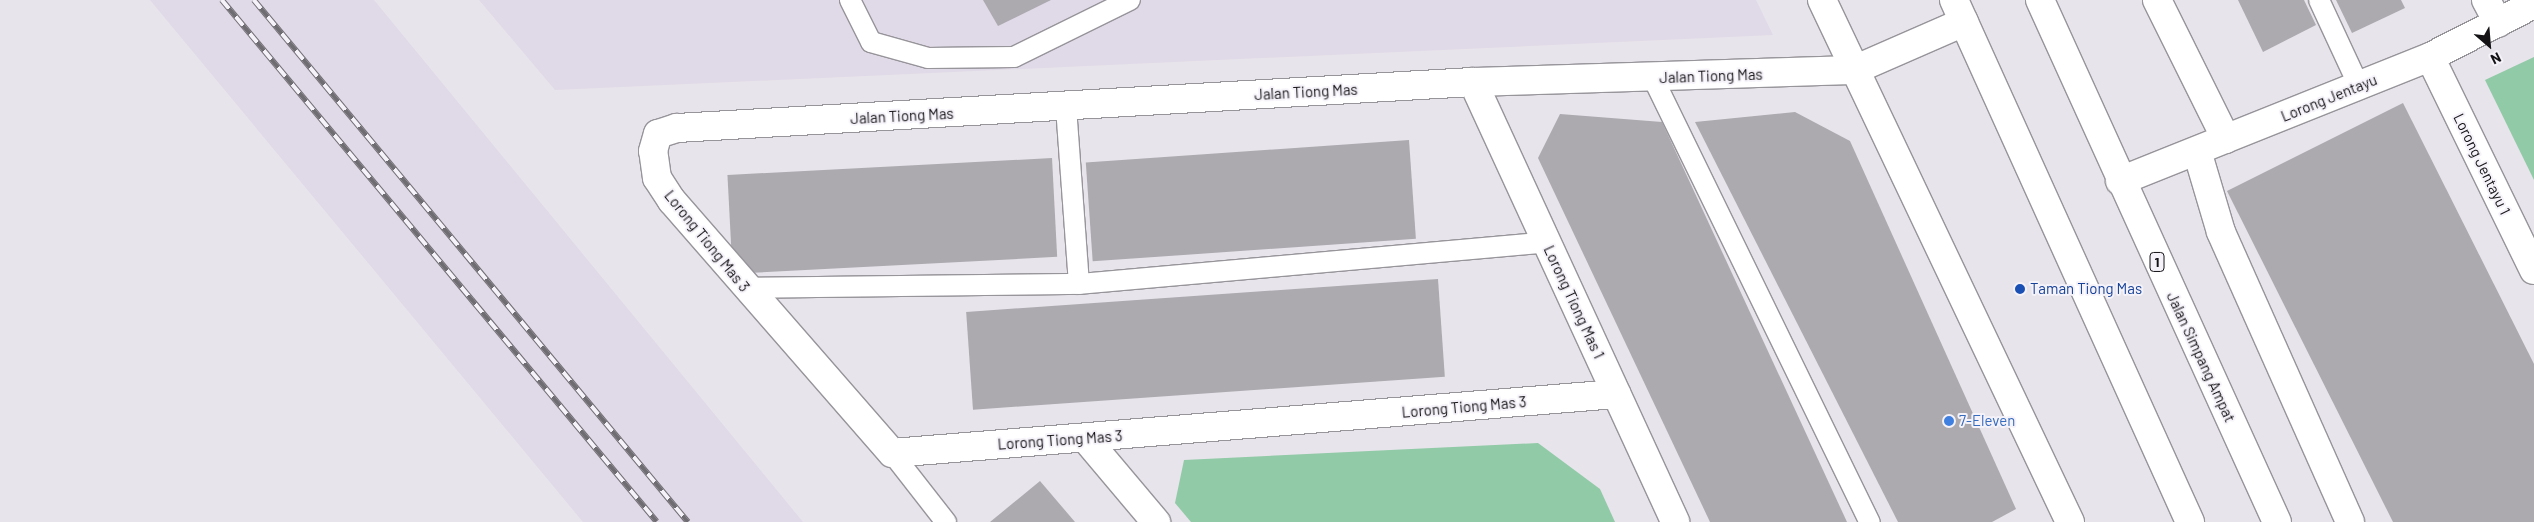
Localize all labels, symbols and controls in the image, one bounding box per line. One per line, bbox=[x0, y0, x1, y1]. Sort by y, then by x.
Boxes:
north arrow bbox=[2464, 20, 2514, 70]
text: N bbox=[2488, 49, 2504, 68]
street label: Jalan Tiong Mas bbox=[1659, 65, 1763, 87]
street label: Lorong Jentayu bbox=[2278, 71, 2380, 125]
street label: Jalan Tiong Mas bbox=[1254, 80, 1358, 104]
street label: Jalan Tiong Mas bbox=[850, 104, 954, 128]
street label: Lorong Jentayu 1 bbox=[2450, 110, 2514, 218]
street label: Lorong Tiong Mas 3 bbox=[661, 187, 753, 295]
street label: Lorong Tiong Mas 1 bbox=[1540, 243, 1608, 361]
road number: 1 bbox=[2150, 250, 2164, 274]
place label: Taman Tiong Mas bbox=[2030, 280, 2142, 298]
marker: Taman Tiong Mas bbox=[2014, 283, 2026, 295]
street label: Jalan Simpang Ampat bbox=[2163, 289, 2239, 425]
street label: Lorong Tiong Mas 3 bbox=[1401, 393, 1527, 421]
place label: 7-Eleven bbox=[1959, 412, 2015, 430]
marker: 7-Eleven bbox=[1943, 415, 1955, 427]
street label: Lorong Tiong Mas 3 bbox=[997, 427, 1123, 453]

